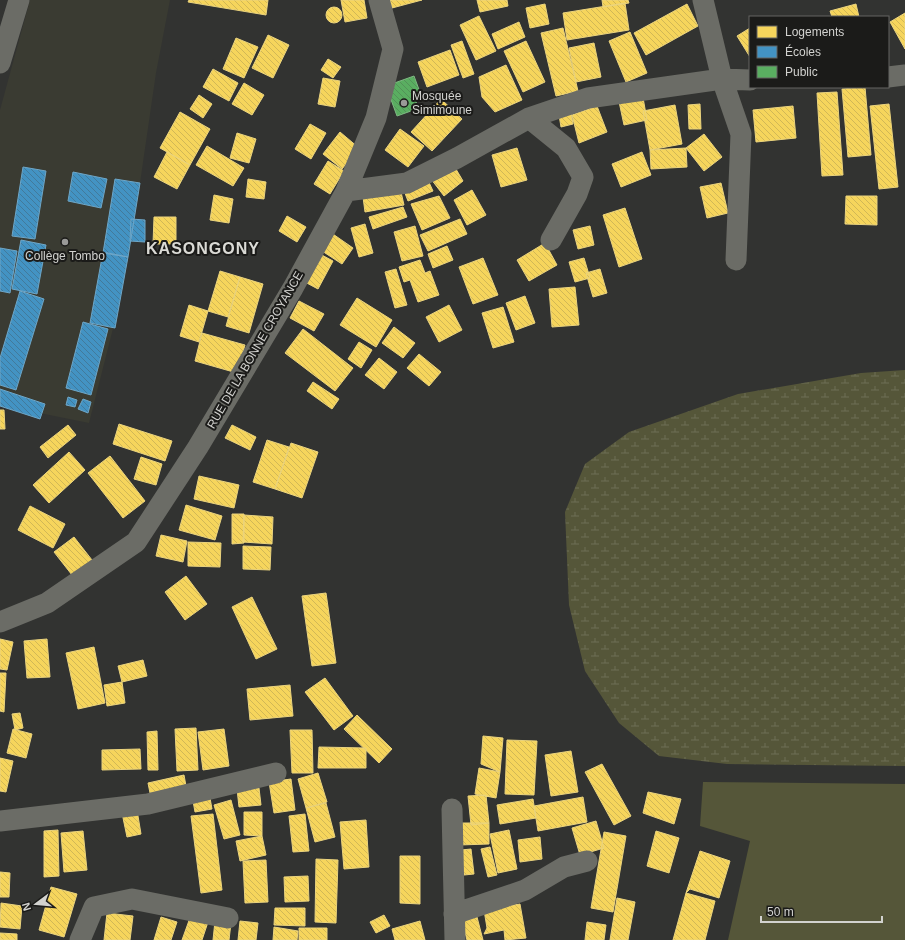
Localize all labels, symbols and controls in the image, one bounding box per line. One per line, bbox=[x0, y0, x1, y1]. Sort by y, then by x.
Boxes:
legend bbox=[749, 16, 889, 88]
text: Logements bbox=[785, 25, 844, 39]
text: Écoles bbox=[785, 44, 821, 59]
text: Public bbox=[785, 65, 818, 79]
place label: Mosquée Simimoune bbox=[412, 89, 472, 117]
marker: Mosquée Simimoune bbox=[399, 98, 409, 108]
marker: Collège Tombo bbox=[60, 237, 70, 247]
district label: KASONGONY bbox=[146, 240, 260, 257]
place label: Collège Tombo bbox=[25, 249, 105, 263]
street label: RUE DE LA BONNE CROYANCE bbox=[204, 269, 306, 431]
north arrow bbox=[16, 884, 56, 924]
scale bar bbox=[761, 898, 882, 924]
text: N bbox=[20, 901, 33, 912]
text: 50 m bbox=[767, 905, 794, 919]

